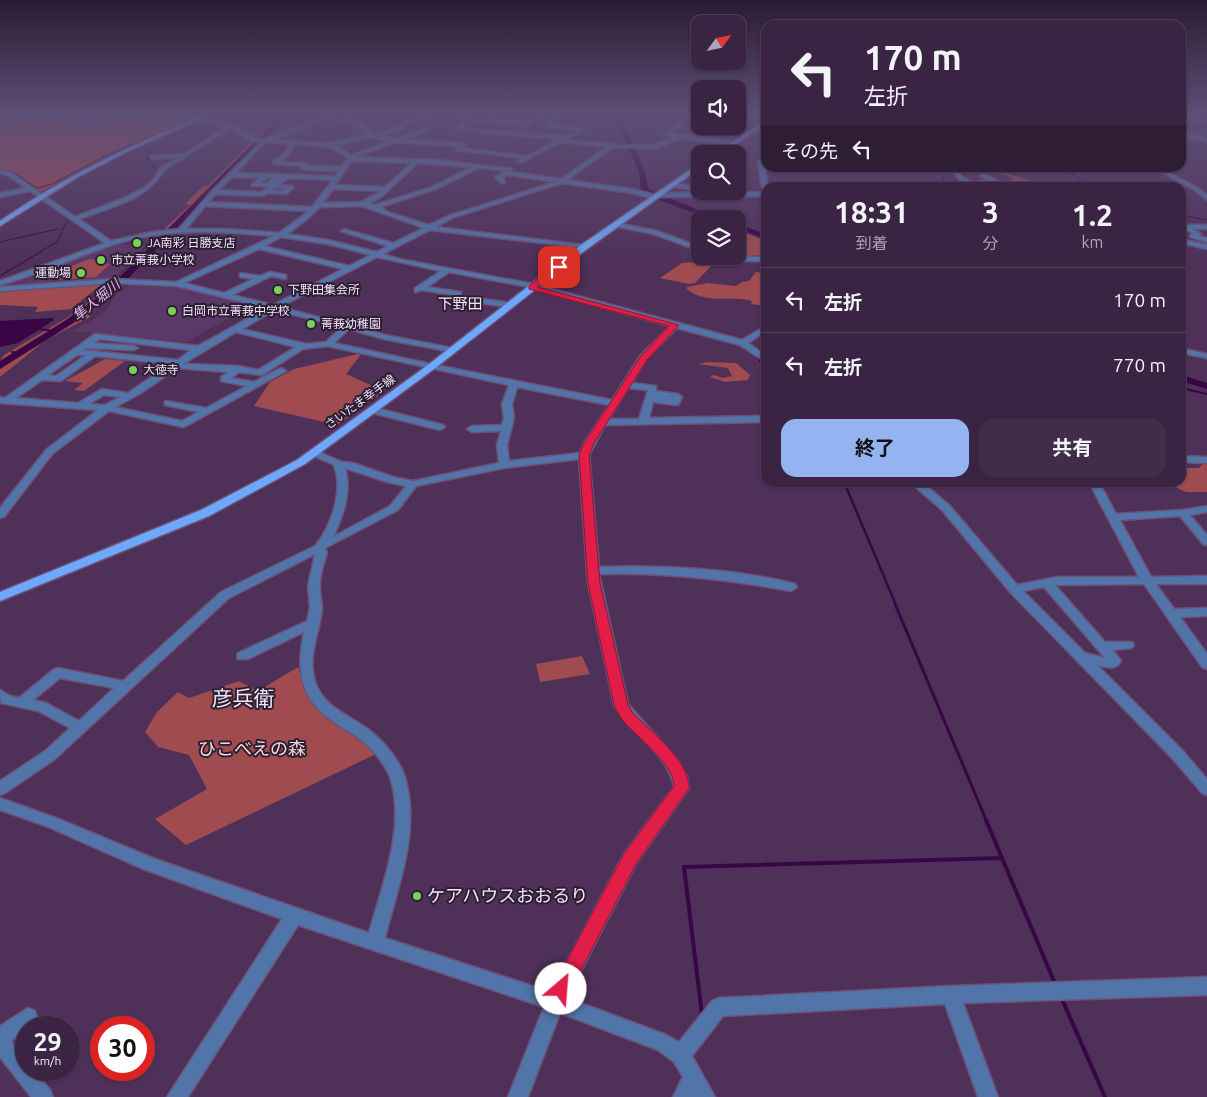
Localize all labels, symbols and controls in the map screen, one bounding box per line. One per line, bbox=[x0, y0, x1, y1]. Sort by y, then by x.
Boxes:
north arrow bbox=[691, 15, 746, 70]
map controls bbox=[691, 15, 746, 265]
text: 170 m bbox=[864, 37, 962, 77]
icon: left bbox=[781, 40, 846, 105]
button: sound bbox=[691, 80, 746, 135]
text: 左折 bbox=[864, 83, 908, 108]
icon: left bbox=[848, 135, 876, 163]
text: その先 bbox=[781, 140, 838, 162]
button: search bbox=[691, 145, 746, 200]
text: 18:31 bbox=[834, 195, 909, 229]
text: 3 bbox=[982, 195, 999, 229]
text: 1.2 bbox=[1072, 198, 1113, 232]
button: layers bbox=[691, 210, 746, 265]
text: km bbox=[1081, 233, 1103, 251]
text: 到着 bbox=[855, 234, 887, 252]
text: 分 bbox=[982, 234, 998, 252]
place label: JA南彩 日勝支店 bbox=[147, 236, 235, 249]
marker: JA南彩 日勝支店 bbox=[131, 237, 143, 249]
pin bbox=[538, 246, 580, 288]
place label: 市立菁莪小学校 bbox=[111, 253, 195, 266]
icon: arrive bbox=[545, 253, 573, 281]
marker: 市立菁莪小学校 bbox=[95, 254, 107, 266]
place label: 運動場 bbox=[35, 266, 71, 279]
marker: 運動場 bbox=[75, 267, 87, 279]
water label: 隼人堀川 bbox=[69, 275, 124, 324]
place label: 下野田集会所 bbox=[288, 283, 360, 296]
marker: 下野田集会所 bbox=[272, 284, 284, 296]
icon: left bbox=[781, 286, 809, 314]
text: 170 m bbox=[1113, 289, 1166, 311]
text: 左折 bbox=[824, 291, 862, 313]
district label: 下野田 bbox=[437, 295, 483, 312]
place label: 白岡市立菁莪中学校 bbox=[182, 304, 290, 317]
marker: 白岡市立菁莪中学校 bbox=[166, 305, 178, 317]
place label: 菁莪幼稚園 bbox=[321, 317, 381, 330]
marker: 菁莪幼稚園 bbox=[305, 318, 317, 330]
icon: left bbox=[781, 351, 809, 379]
text: 770 m bbox=[1113, 354, 1166, 376]
text: 左折 bbox=[824, 356, 862, 378]
place label: 大徳寺 bbox=[143, 363, 179, 376]
marker: 大徳寺 bbox=[127, 364, 139, 376]
street label: さいたま幸手線 bbox=[322, 372, 397, 431]
button: 終了 bbox=[781, 419, 969, 477]
button: 共有 bbox=[979, 419, 1166, 477]
district label: 彦兵衛 bbox=[212, 686, 275, 710]
park label: ひこべえの森 bbox=[198, 738, 306, 758]
place label: ケアハウスおおるり bbox=[427, 885, 588, 905]
marker: ケアハウスおおるり bbox=[411, 890, 423, 902]
position arrow bbox=[534, 962, 586, 1014]
speed limit sign: 30 bbox=[90, 1016, 155, 1081]
text: 29 bbox=[33, 1028, 62, 1056]
text: km/h bbox=[34, 1054, 61, 1067]

